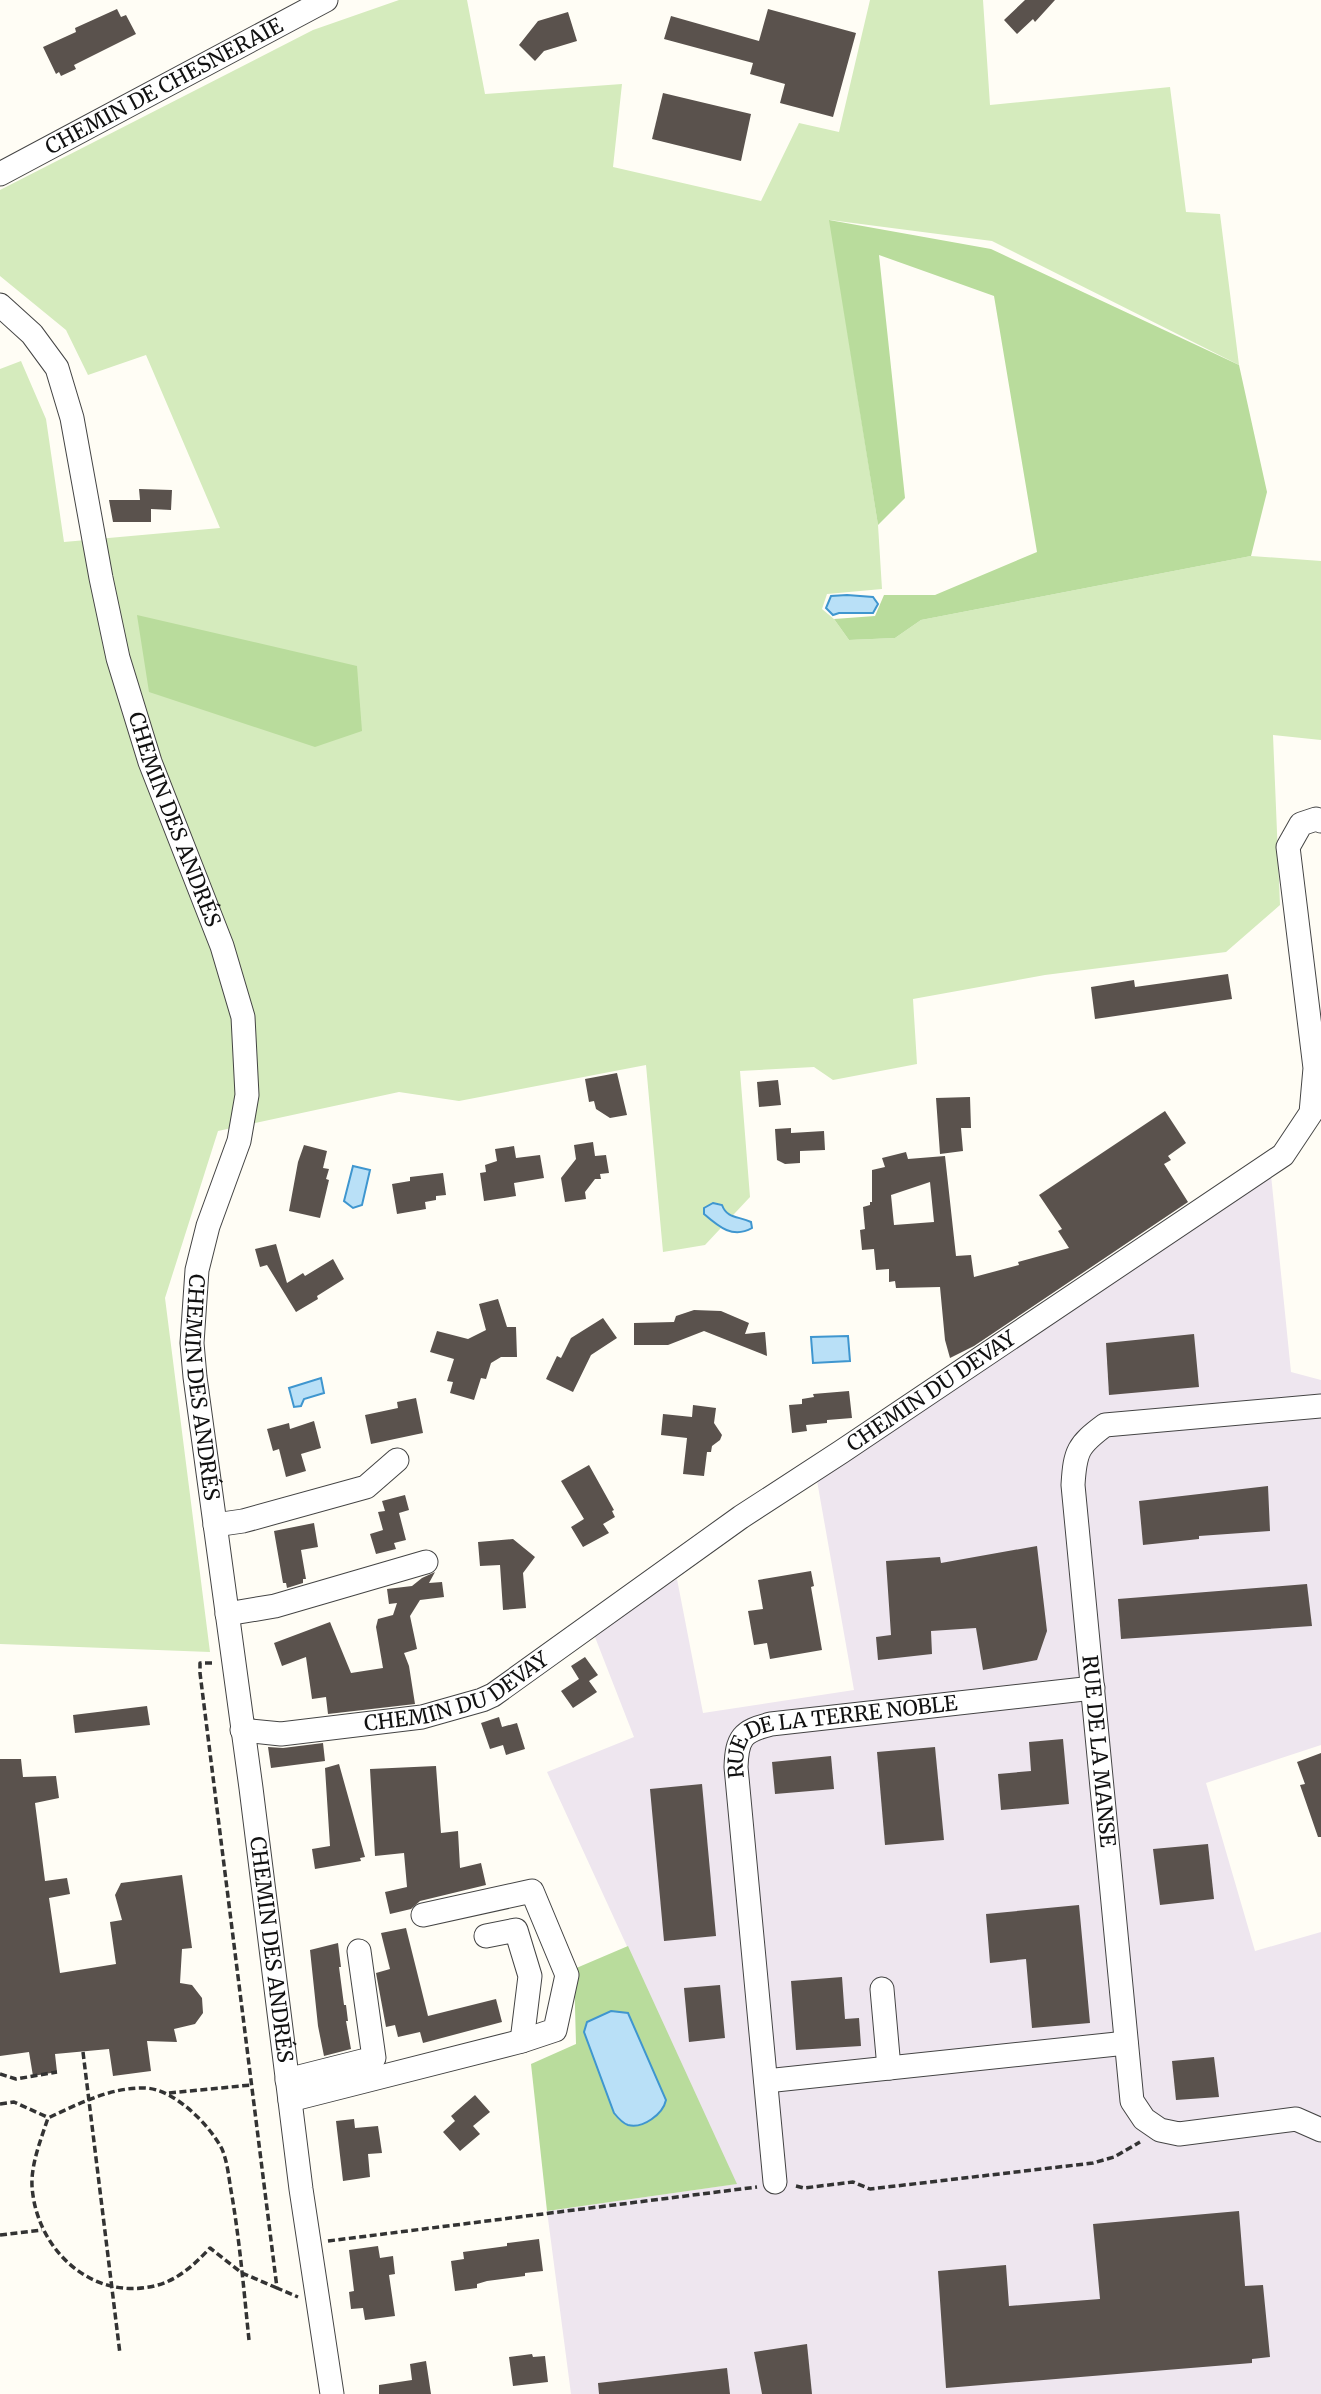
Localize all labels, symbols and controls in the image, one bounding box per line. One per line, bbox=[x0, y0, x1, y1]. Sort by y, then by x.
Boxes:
street label: CHEMIN DE CHESNERAIE bbox=[40, 11, 288, 160]
street label: CHEMIN DES ANDRÉS bbox=[122, 709, 227, 931]
street label: CHEMIN DES ANDRÉS bbox=[179, 1273, 226, 1502]
street label: CHEMIN DU DEVAY bbox=[841, 1324, 1021, 1457]
street label: CHEMIN DU DEVAY bbox=[362, 1645, 554, 1737]
street label: RUE DE LA MANSE bbox=[1076, 1654, 1122, 1849]
street label: RUE DE LA TERRE NOBLE bbox=[722, 1689, 959, 1780]
street label: CHEMIN DES ANDRÉS bbox=[244, 1835, 299, 2064]

